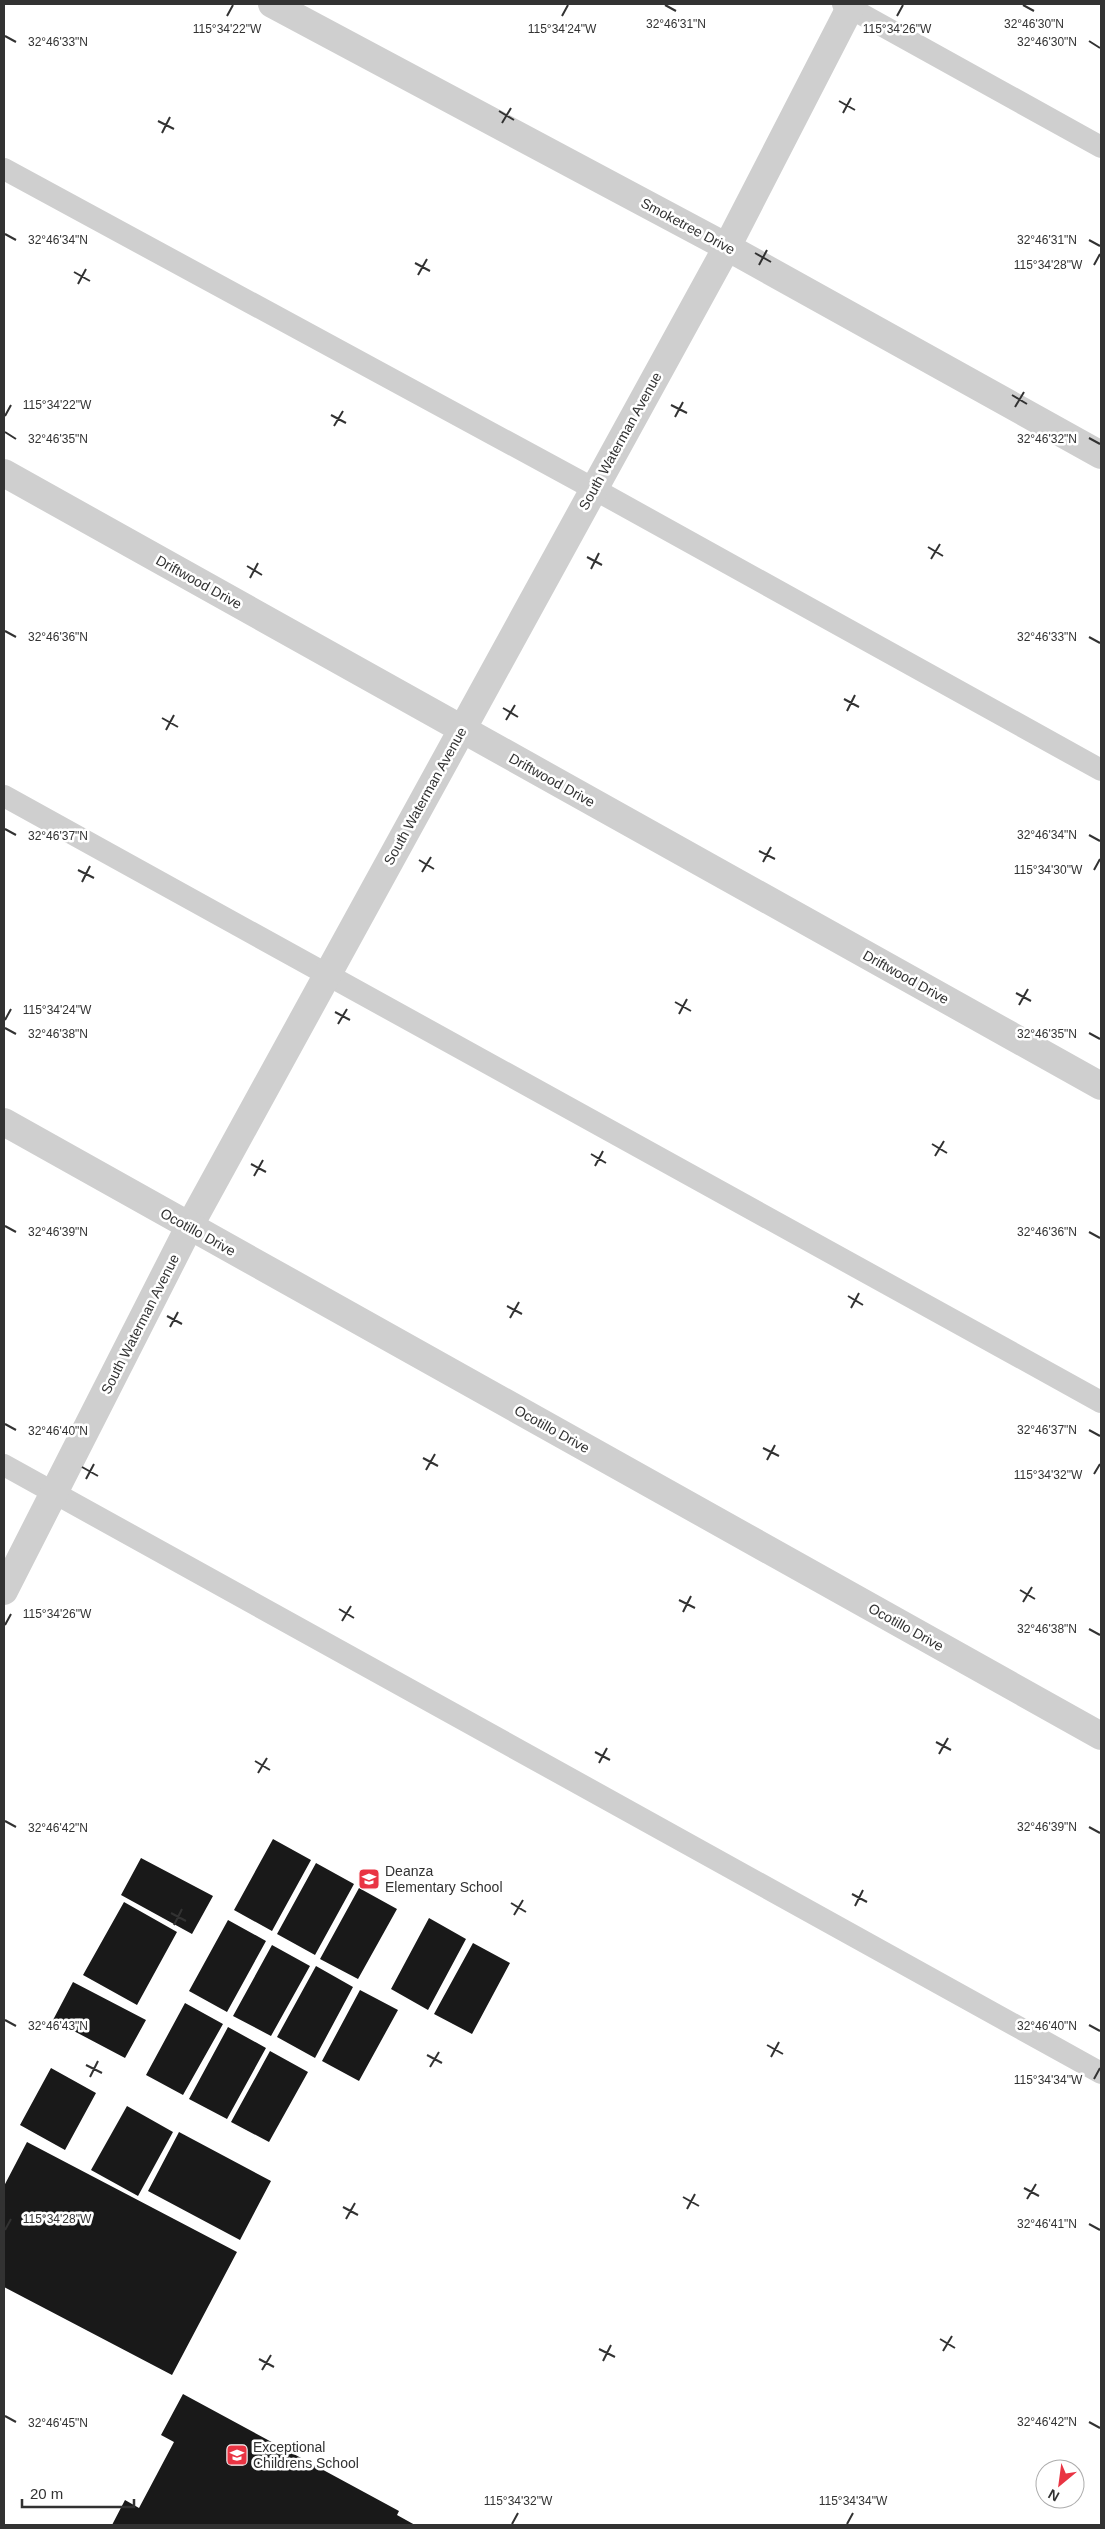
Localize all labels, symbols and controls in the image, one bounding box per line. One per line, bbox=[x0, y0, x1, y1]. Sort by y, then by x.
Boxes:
text: 32°46'31"N bbox=[646, 17, 706, 31]
text: 32°46'30"N bbox=[1004, 17, 1064, 31]
text: 115°34'22"W bbox=[193, 22, 262, 36]
text: 115°34'24"W bbox=[528, 22, 597, 36]
text: 115°34'26"W bbox=[863, 22, 932, 36]
text: 32°46'33"N bbox=[28, 35, 88, 49]
text: 32°46'30"N bbox=[1017, 35, 1077, 49]
street label: Smoketree Drive bbox=[638, 194, 738, 258]
text: 32°46'34"N bbox=[28, 233, 88, 247]
text: 32°46'31"N bbox=[1017, 233, 1077, 247]
text: 115°34'28"W bbox=[1014, 258, 1083, 272]
street label: South Waterman Avenue bbox=[575, 369, 665, 513]
text: 115°34'22"W bbox=[23, 398, 92, 412]
text: 32°46'35"N bbox=[28, 432, 88, 446]
text: 32°46'32"N bbox=[1017, 432, 1077, 446]
street label: Driftwood Drive bbox=[153, 552, 245, 612]
text: 32°46'36"N bbox=[28, 630, 88, 644]
text: 32°46'33"N bbox=[1017, 630, 1077, 644]
street label: South Waterman Avenue bbox=[380, 724, 470, 868]
street label: Driftwood Drive bbox=[506, 750, 598, 810]
text: 32°46'34"N bbox=[1017, 828, 1077, 842]
text: 32°46'37"N bbox=[28, 829, 88, 843]
text: 115°34'30"W bbox=[1014, 863, 1083, 877]
street label: Driftwood Drive bbox=[860, 947, 952, 1007]
text: 115°34'24"W bbox=[23, 1003, 92, 1017]
text: 32°46'38"N bbox=[28, 1027, 88, 1041]
text: 32°46'35"N bbox=[1017, 1027, 1077, 1041]
street label: Ocotillo Drive bbox=[158, 1205, 238, 1259]
text: 32°46'39"N bbox=[28, 1225, 88, 1239]
text: 32°46'36"N bbox=[1017, 1225, 1077, 1239]
street label: South Waterman Avenue bbox=[98, 1251, 182, 1397]
street label: Ocotillo Drive bbox=[512, 1402, 592, 1456]
text: 32°46'37"N bbox=[1017, 1423, 1077, 1437]
text: 32°46'40"N bbox=[28, 1424, 88, 1438]
text: 115°34'32"W bbox=[1014, 1468, 1083, 1482]
street label: Ocotillo Drive bbox=[866, 1600, 946, 1654]
text: 115°34'26"W bbox=[23, 1607, 92, 1621]
text: 32°46'38"N bbox=[1017, 1622, 1077, 1636]
text: 32°46'39"N bbox=[1017, 1820, 1077, 1834]
text: 32°46'42"N bbox=[28, 1821, 88, 1835]
place label: Deanza Elementary School bbox=[385, 1863, 503, 1895]
school or university icon: Deanza Elementary School bbox=[357, 1867, 381, 1891]
text: 32°46'43"N bbox=[28, 2019, 88, 2033]
text: 32°46'40"N bbox=[1017, 2019, 1077, 2033]
text: 115°34'34"W bbox=[1014, 2073, 1083, 2087]
text: 115°34'28"W bbox=[23, 2212, 92, 2226]
text: 32°46'41"N bbox=[1017, 2217, 1077, 2231]
text: 32°46'42"N bbox=[1017, 2415, 1077, 2429]
text: 32°46'45"N bbox=[28, 2416, 88, 2430]
place label: Exceptional Childrens School bbox=[253, 2439, 359, 2471]
school or university icon: Exceptional Childrens School bbox=[225, 2443, 249, 2467]
north arrow bbox=[1035, 2459, 1085, 2509]
scale bar bbox=[22, 2476, 135, 2508]
text: 20 m bbox=[30, 2485, 63, 2502]
text: N bbox=[1045, 2486, 1062, 2505]
text: 115°34'32"W bbox=[484, 2494, 553, 2508]
text: 115°34'34"W bbox=[819, 2494, 888, 2508]

